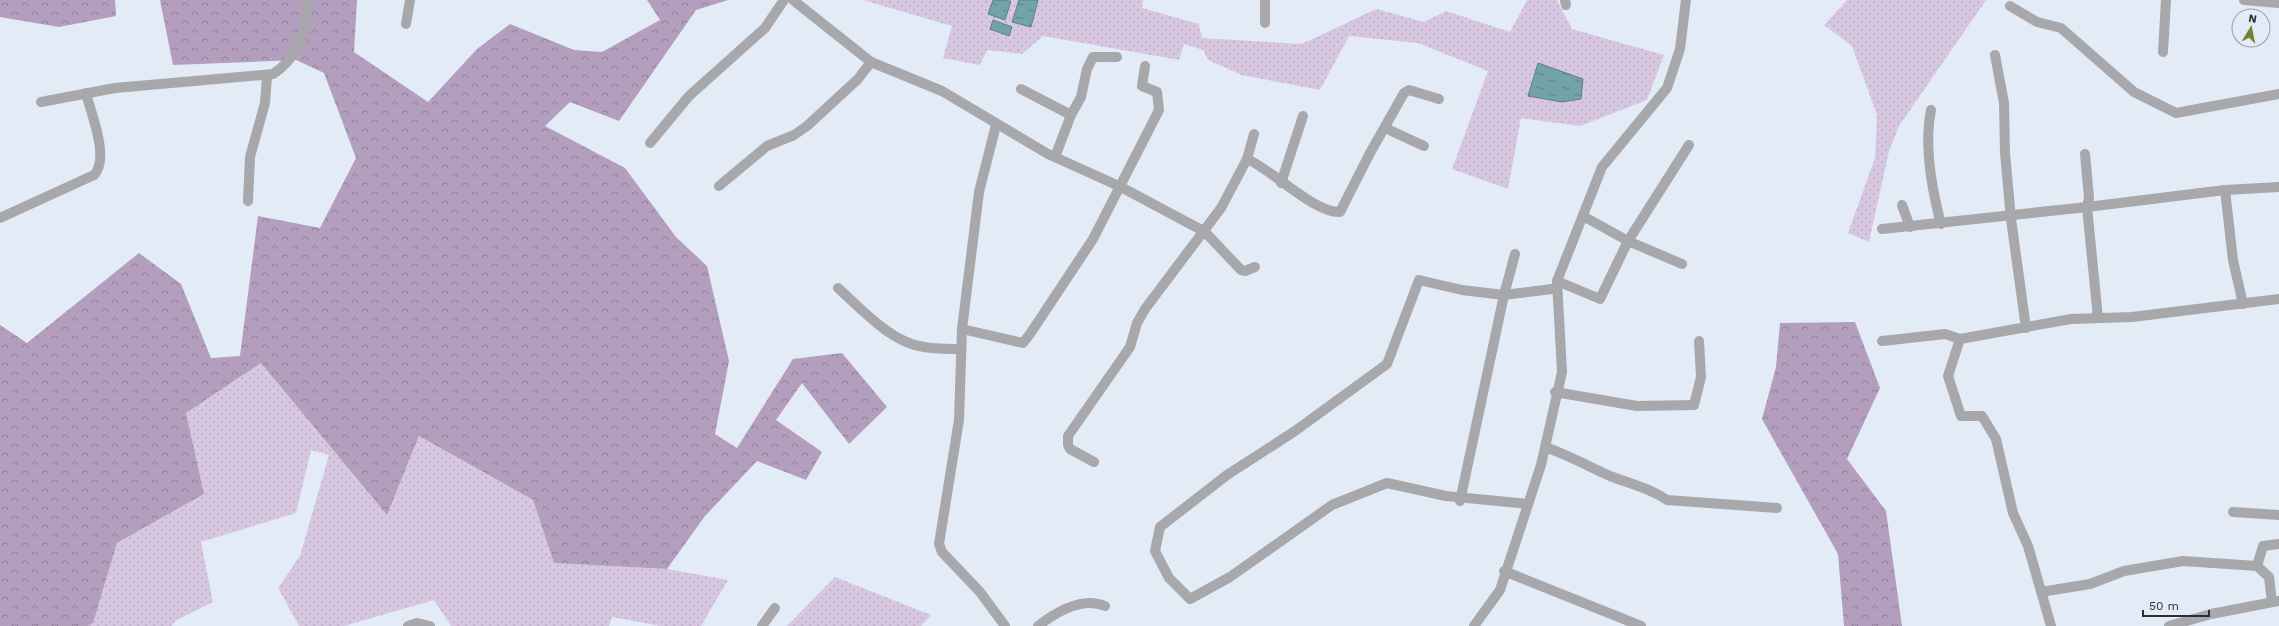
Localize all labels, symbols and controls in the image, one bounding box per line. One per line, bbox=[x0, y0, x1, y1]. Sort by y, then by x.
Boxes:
north arrow bbox=[2231, 8, 2271, 48]
text: N bbox=[2248, 12, 2258, 26]
scale bar bbox=[2143, 592, 2209, 618]
text: 50 m bbox=[2149, 599, 2179, 613]

